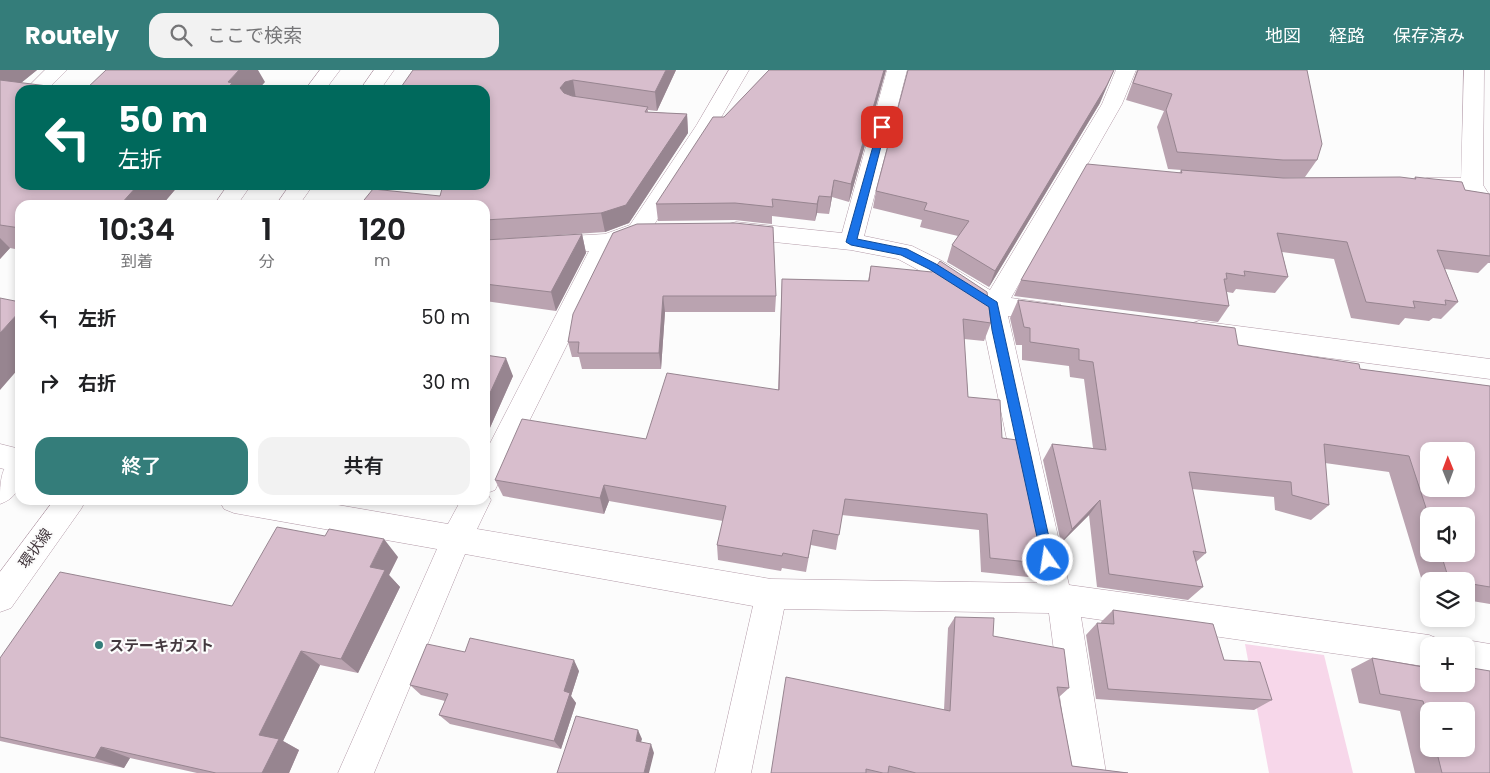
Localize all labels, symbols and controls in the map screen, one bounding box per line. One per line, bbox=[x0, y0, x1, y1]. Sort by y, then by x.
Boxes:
search box bbox=[149, 13, 499, 58]
text: Routely bbox=[25, 19, 119, 52]
icon: search bbox=[167, 21, 195, 49]
text: ここで検索 bbox=[207, 22, 302, 49]
text: 地図 bbox=[1265, 23, 1301, 48]
text: 経路 bbox=[1329, 23, 1365, 48]
text: 保存済み bbox=[1393, 23, 1465, 48]
text: 50 m bbox=[118, 95, 208, 144]
icon: left bbox=[35, 105, 100, 170]
pin bbox=[861, 106, 903, 148]
icon: arrive bbox=[868, 113, 896, 141]
text: 左折 bbox=[118, 144, 162, 175]
text: 10:34 bbox=[99, 208, 175, 251]
text: 1 bbox=[261, 208, 272, 251]
text: 120 bbox=[359, 208, 406, 251]
text: m bbox=[374, 249, 391, 272]
text: 到着 bbox=[121, 250, 153, 273]
text: 分 bbox=[259, 250, 275, 273]
icon: left bbox=[35, 304, 63, 332]
text: 50 m bbox=[421, 304, 470, 331]
text: 左折 bbox=[78, 305, 116, 332]
icon: right bbox=[35, 369, 63, 397]
text: 30 m bbox=[422, 369, 470, 396]
text: 右折 bbox=[78, 370, 116, 397]
button: 終了 bbox=[35, 437, 248, 495]
button: 共有 bbox=[258, 437, 470, 495]
north arrow bbox=[1420, 442, 1475, 498]
map controls bbox=[1420, 442, 1475, 757]
button: sound bbox=[1420, 507, 1475, 562]
street label: 環状線 bbox=[13, 524, 57, 572]
position arrow bbox=[1021, 533, 1073, 585]
button: layers bbox=[1420, 572, 1475, 627]
place label: ステーキガスト bbox=[109, 635, 214, 656]
button: + bbox=[1420, 637, 1475, 692]
marker: ステーキガスト bbox=[93, 639, 105, 651]
button: − bbox=[1420, 702, 1475, 757]

